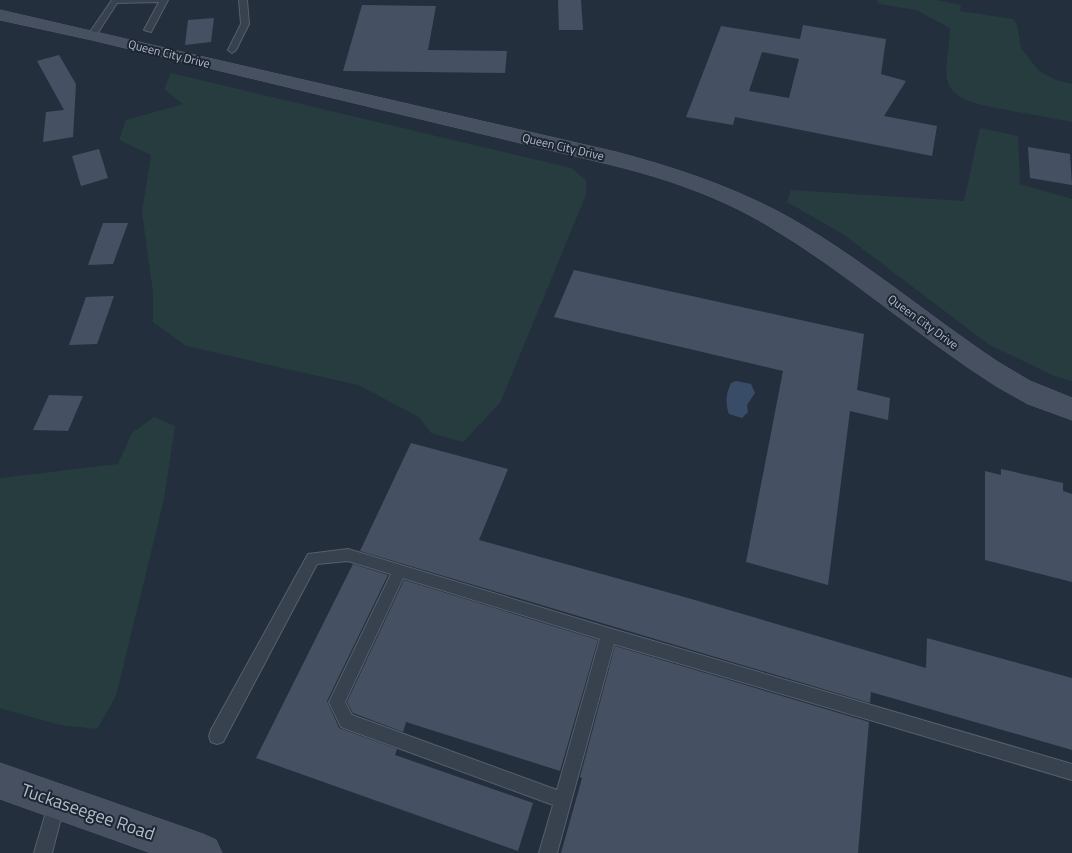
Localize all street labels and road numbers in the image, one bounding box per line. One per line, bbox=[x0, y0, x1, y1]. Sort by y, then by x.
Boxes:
street label: Queen City Drive bbox=[126, 34, 212, 73]
street label: Queen City Drive bbox=[520, 128, 606, 165]
street label: Queen City Drive bbox=[884, 289, 963, 354]
street label: Tuckaseegee Road bbox=[18, 776, 159, 847]

